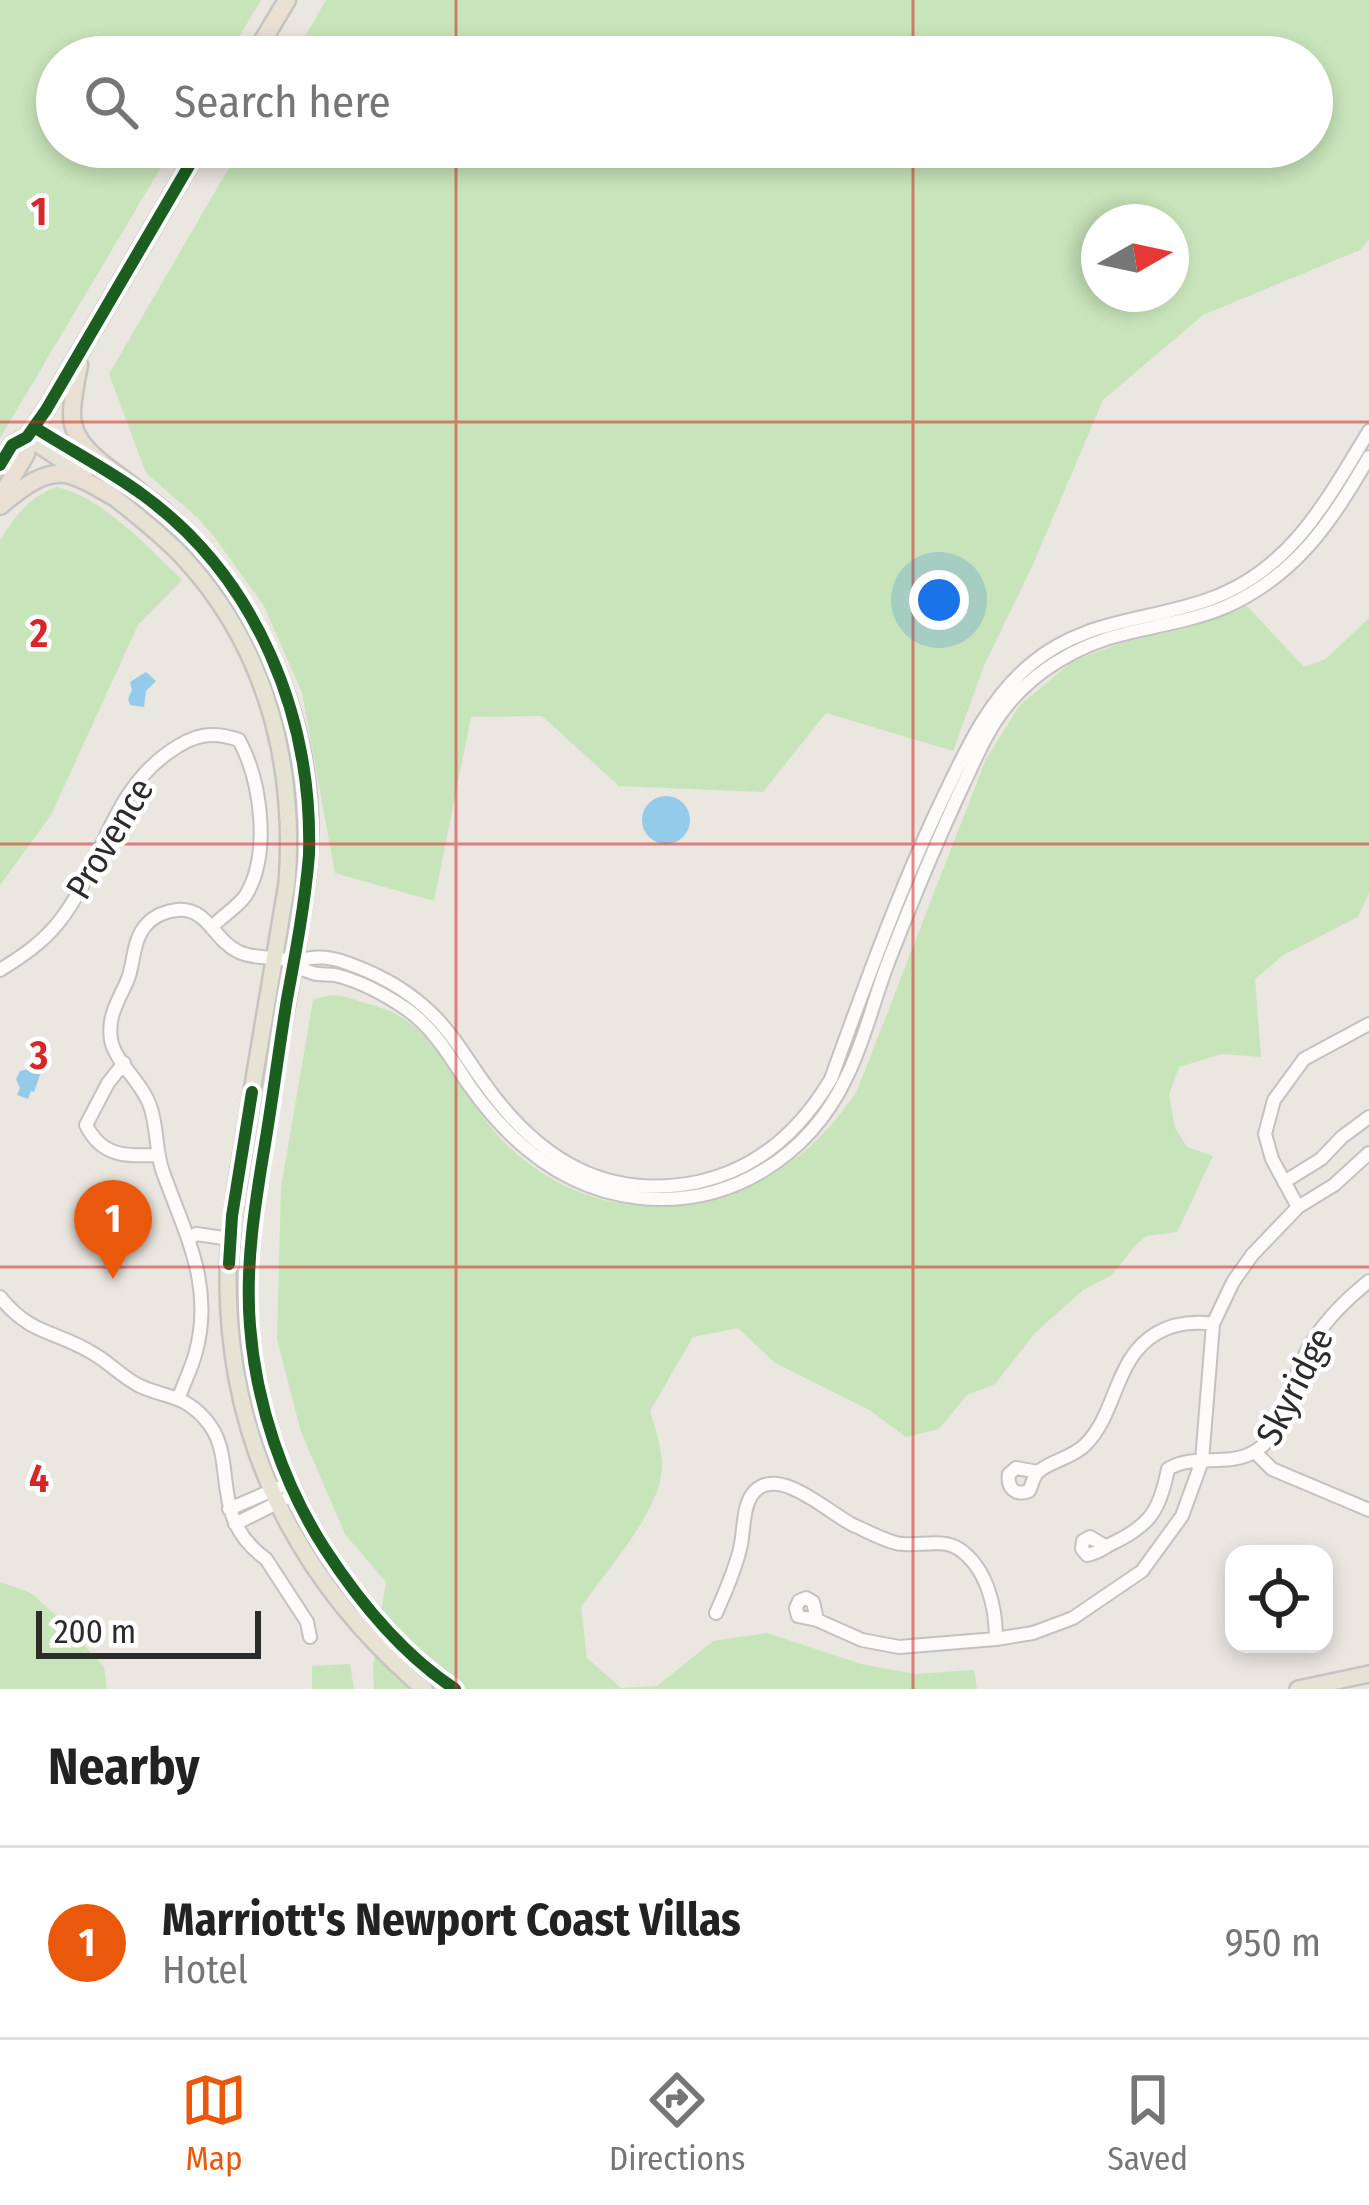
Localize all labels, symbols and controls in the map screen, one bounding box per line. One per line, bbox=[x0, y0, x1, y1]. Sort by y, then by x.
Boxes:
search box bbox=[36, 36, 1333, 168]
icon: search bbox=[78, 69, 144, 135]
text: Search here bbox=[174, 75, 391, 129]
text: 1 bbox=[31, 189, 47, 235]
north arrow bbox=[1081, 204, 1189, 312]
your location bbox=[909, 570, 969, 630]
text: 2 bbox=[29, 611, 48, 657]
street label: Provence bbox=[57, 770, 163, 907]
text: 3 bbox=[29, 1033, 48, 1079]
pin: 1 bbox=[74, 1180, 152, 1279]
street label: Skyridge bbox=[1247, 1320, 1343, 1452]
text: 4 bbox=[29, 1456, 49, 1502]
map controls bbox=[1225, 1545, 1333, 1653]
button: locate bbox=[1225, 1545, 1333, 1653]
scale bar bbox=[36, 1605, 261, 1658]
text: 200 m bbox=[54, 1612, 136, 1652]
text: Nearby bbox=[48, 1736, 200, 1798]
text: Marriott's Newport Coast Villas bbox=[162, 1893, 741, 1947]
text: 1 bbox=[79, 1920, 95, 1966]
text: 950 m bbox=[1225, 1920, 1321, 1966]
text: Hotel bbox=[162, 1947, 248, 1993]
tab: Map bbox=[181, 2067, 247, 2179]
tab: Directions bbox=[609, 2067, 745, 2179]
tab: Saved bbox=[1107, 2067, 1188, 2179]

